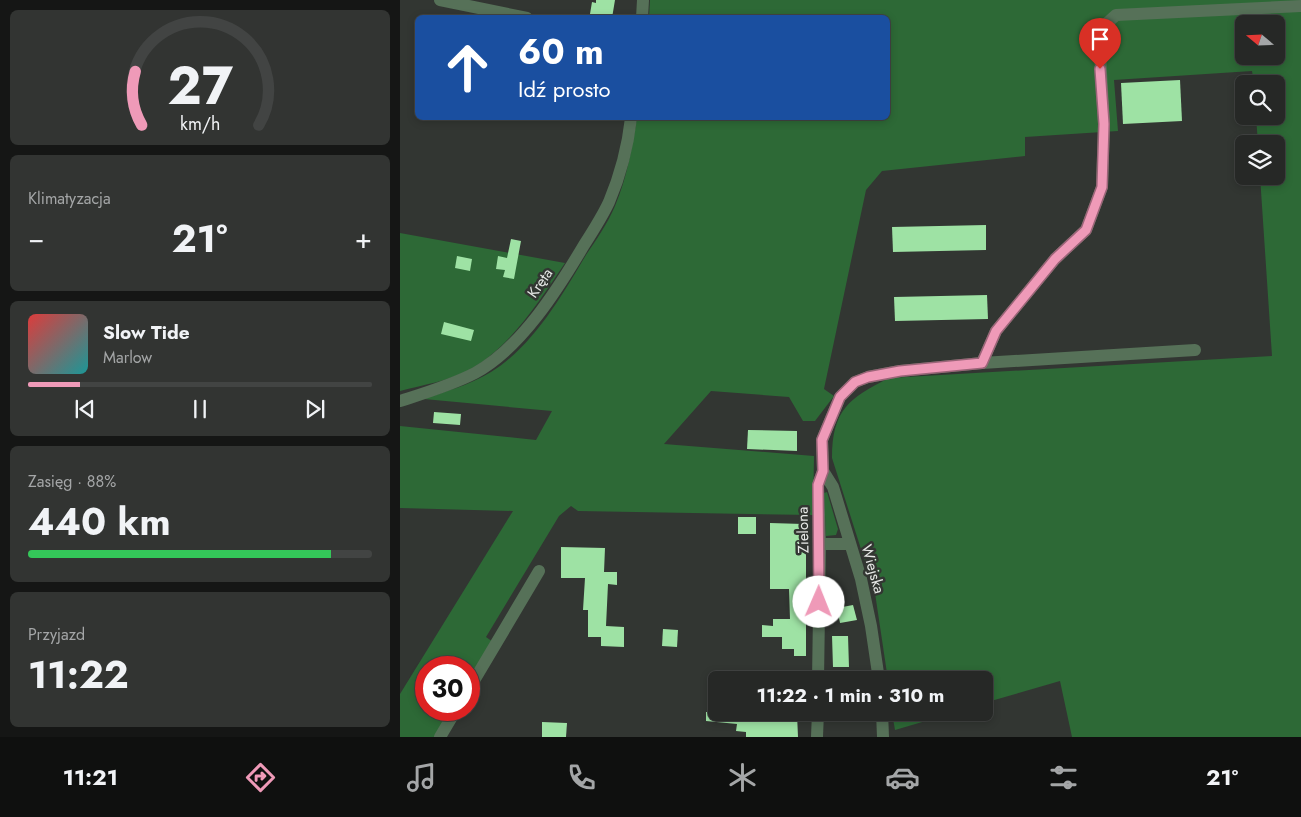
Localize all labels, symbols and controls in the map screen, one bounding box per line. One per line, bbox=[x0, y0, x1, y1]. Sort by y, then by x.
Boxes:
north arrow bbox=[1235, 15, 1285, 65]
map controls bbox=[1235, 15, 1285, 185]
pin bbox=[1079, 18, 1121, 69]
icon: arrive bbox=[1086, 25, 1114, 53]
text: 60 m bbox=[518, 27, 604, 77]
icon: ahead bbox=[435, 35, 500, 100]
text: 27 bbox=[167, 48, 233, 124]
text: Idź prosto bbox=[518, 73, 611, 105]
button: search bbox=[1235, 75, 1285, 125]
text: km/h bbox=[180, 111, 220, 137]
button: layers bbox=[1235, 135, 1285, 185]
text: Klimatyzacja bbox=[28, 187, 111, 210]
text: 21° bbox=[172, 211, 227, 266]
text: − bbox=[28, 218, 45, 259]
text: + bbox=[355, 218, 372, 259]
street label: Kręta bbox=[522, 264, 558, 302]
text: Slow Tide bbox=[103, 319, 190, 346]
text: Marlow bbox=[103, 346, 152, 369]
icon: previous bbox=[71, 395, 99, 423]
icon: pause bbox=[186, 395, 214, 423]
icon: next bbox=[301, 395, 329, 423]
text: Zasięg · 88% bbox=[28, 470, 116, 493]
text: 440 km bbox=[28, 494, 171, 549]
street label: Zielona bbox=[792, 507, 814, 553]
street label: Wiejska bbox=[856, 542, 890, 596]
position arrow bbox=[792, 575, 844, 627]
text: Przyjazd bbox=[28, 623, 85, 646]
text: 11:22 bbox=[28, 647, 129, 702]
speed limit sign: 30 bbox=[415, 656, 480, 721]
text: 11:22 · 1 min · 310 m bbox=[757, 682, 944, 709]
icon: directions bbox=[243, 760, 278, 795]
icon: music bbox=[404, 760, 439, 795]
icon: phone bbox=[564, 760, 599, 795]
icon: climate bbox=[725, 760, 760, 795]
icon: car bbox=[885, 760, 920, 795]
icon: filters bbox=[1046, 760, 1081, 795]
text: 11:21 bbox=[63, 761, 118, 793]
text: 21° bbox=[1206, 761, 1238, 793]

